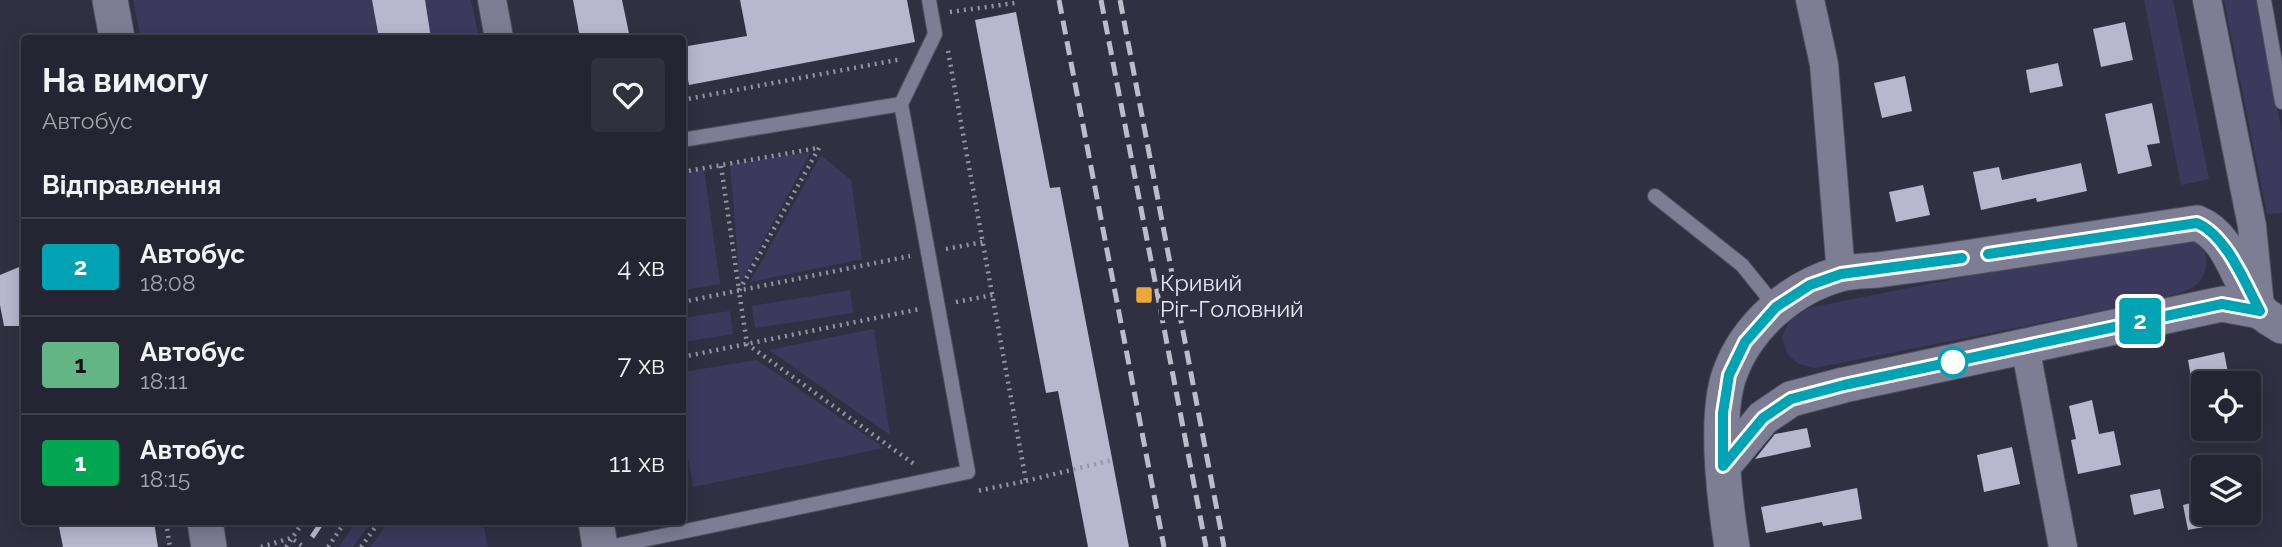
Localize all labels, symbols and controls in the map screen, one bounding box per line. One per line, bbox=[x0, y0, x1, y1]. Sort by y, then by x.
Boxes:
button: heart bbox=[591, 58, 665, 132]
text: На вимогу bbox=[42, 61, 208, 100]
text: Автобус bbox=[42, 107, 133, 134]
text: Відправлення bbox=[42, 170, 221, 200]
text: Автобус bbox=[140, 239, 245, 269]
text: 2 bbox=[74, 252, 87, 281]
text: 4 хв bbox=[617, 252, 665, 282]
text: 18:08 bbox=[140, 269, 196, 296]
place label: Кривий Ріг-Головний bbox=[1160, 269, 1304, 322]
marker: Кривий Ріг-Головний bbox=[1134, 285, 1154, 305]
line badge: 2 bbox=[2117, 298, 2163, 344]
text: 2 bbox=[2133, 306, 2147, 335]
text: Автобус bbox=[140, 337, 245, 367]
unlabelled marker bbox=[1938, 347, 1968, 377]
text: 1 bbox=[75, 350, 86, 379]
text: 7 хв bbox=[617, 350, 665, 380]
text: 18:11 bbox=[140, 367, 188, 394]
map controls bbox=[2191, 371, 2261, 525]
button: locate bbox=[2191, 371, 2261, 441]
text: Автобус bbox=[140, 435, 245, 465]
text: 1 bbox=[75, 448, 86, 477]
text: 11 хв bbox=[609, 448, 665, 478]
button: layers bbox=[2191, 455, 2261, 525]
text: 18:15 bbox=[140, 465, 190, 492]

